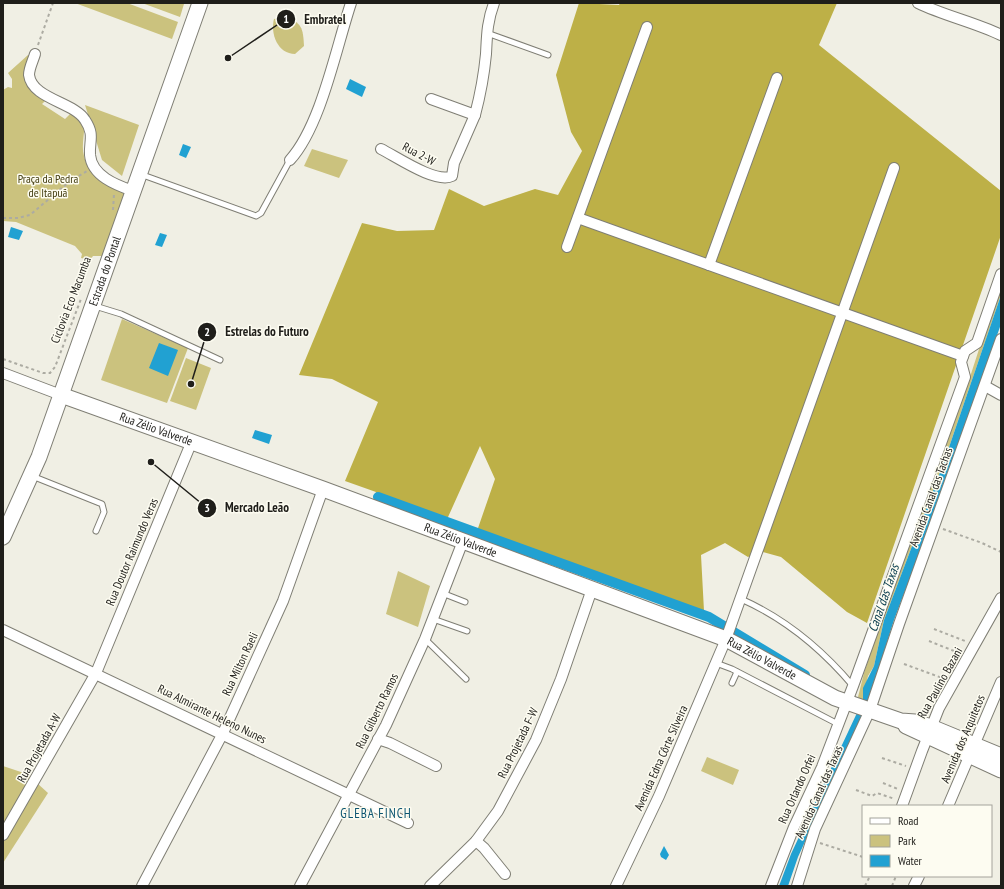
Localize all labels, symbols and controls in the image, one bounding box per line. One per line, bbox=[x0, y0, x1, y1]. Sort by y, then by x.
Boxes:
callout: Embratel bbox=[276, 6, 353, 31]
text: 1 bbox=[283, 11, 289, 26]
text: Embratel bbox=[304, 11, 347, 28]
street label: Rua 2-W bbox=[400, 139, 438, 168]
park label: Praça da Pedra de Itapuã bbox=[18, 171, 79, 200]
street label: Estrada do Pontal bbox=[85, 234, 124, 308]
street label: Ciclovia Eco Macumba bbox=[47, 254, 94, 345]
callout: Estrelas do Futuro bbox=[197, 319, 317, 344]
text: Estrelas do Futuro bbox=[225, 323, 309, 340]
text: 2 bbox=[204, 324, 210, 339]
street label: Rua Zélio Valverde bbox=[118, 409, 195, 449]
street label: Avenida Canal das Tachas bbox=[906, 445, 955, 549]
callout: Mercado Leão bbox=[197, 495, 297, 520]
street label: Rua Doutor Raimundo Veras bbox=[102, 496, 161, 608]
text: Mercado Leão bbox=[225, 499, 289, 516]
text: 3 bbox=[204, 500, 210, 515]
street label: Rua Zélio Valverde bbox=[422, 519, 499, 560]
water label: Canal das Taxas bbox=[864, 561, 903, 634]
street label: Rua Milton Raeli bbox=[218, 630, 261, 698]
street label: Rua Zélio Valverde bbox=[725, 633, 799, 683]
street label: Rua Paulino Bazani bbox=[914, 644, 965, 721]
street label: Rua Gilberto Ramos bbox=[352, 671, 401, 751]
street label: Rua Almirante Heleno Nunes bbox=[155, 681, 269, 746]
street label: Avenida dos Arquitetos bbox=[937, 692, 988, 785]
street label: Avenida Edna Côrte Silveira bbox=[631, 703, 691, 813]
street label: Rua Projetada F-W bbox=[494, 705, 541, 780]
street label: Rua Projetada A-W bbox=[13, 711, 64, 785]
street label: Avenida Canal das Taxas bbox=[791, 743, 846, 841]
street label: Rua Orlando Orfei bbox=[775, 752, 819, 826]
district label: GLEBA FINCH bbox=[340, 805, 412, 822]
legend bbox=[862, 805, 992, 877]
text: Road bbox=[898, 813, 918, 828]
text: Park bbox=[898, 833, 916, 848]
text: Water bbox=[898, 853, 923, 868]

